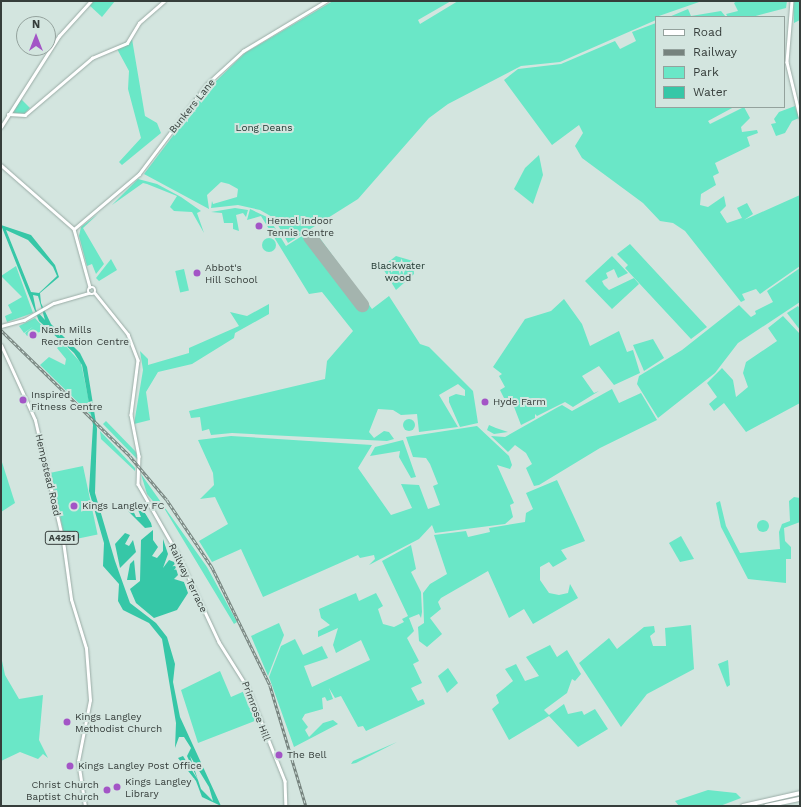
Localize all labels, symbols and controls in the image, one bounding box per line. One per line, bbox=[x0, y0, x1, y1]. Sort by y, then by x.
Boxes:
north arrow bbox=[16, 16, 56, 56]
legend bbox=[655, 16, 785, 108]
text: N bbox=[32, 18, 40, 31]
text: Road bbox=[693, 25, 722, 39]
text: Railway bbox=[693, 45, 737, 59]
text: Park bbox=[693, 65, 719, 79]
street label: Bunkers Lane bbox=[166, 76, 218, 136]
text: Water bbox=[693, 85, 727, 99]
park label: Long Deans bbox=[236, 122, 292, 134]
place label: Hemel Indoor Tennis Centre bbox=[267, 214, 334, 238]
marker: Hemel Indoor Tennis Centre bbox=[254, 221, 264, 231]
park label: Blackwater wood bbox=[371, 259, 425, 282]
place label: Abbot's Hill School bbox=[205, 261, 258, 284]
marker: Abbot's Hill School bbox=[192, 268, 202, 278]
place label: Nash Mills Recreation Centre bbox=[41, 323, 129, 346]
marker: Nash Mills Recreation Centre bbox=[28, 330, 38, 340]
place label: Inspired Fitness Centre bbox=[31, 388, 102, 412]
marker: Inspired Fitness Centre bbox=[18, 395, 28, 405]
place label: Hyde Farm bbox=[493, 396, 546, 408]
marker: Hyde Farm bbox=[480, 397, 490, 407]
street label: Hempstead Road bbox=[33, 433, 63, 517]
place label: Kings Langley FC bbox=[82, 500, 165, 512]
marker: Kings Langley FC bbox=[69, 501, 79, 511]
road number: A4251 bbox=[44, 531, 80, 545]
street label: Railway Terrace bbox=[166, 541, 210, 615]
street label: Primrose Hill bbox=[239, 680, 273, 742]
place label: Kings Langley Methodist Church bbox=[75, 710, 162, 734]
marker: Kings Langley Methodist Church bbox=[62, 717, 72, 727]
place label: The Bell bbox=[287, 749, 327, 761]
marker: The Bell bbox=[274, 750, 284, 760]
place label: Kings Langley Post Office bbox=[78, 760, 202, 772]
marker: Kings Langley Post Office bbox=[65, 761, 75, 771]
place label: Kings Langley Library bbox=[125, 775, 191, 798]
place label: Christ Church Baptist Church bbox=[26, 778, 99, 802]
marker: Kings Langley Library bbox=[112, 782, 122, 792]
marker: Christ Church Baptist Church bbox=[102, 785, 112, 795]

